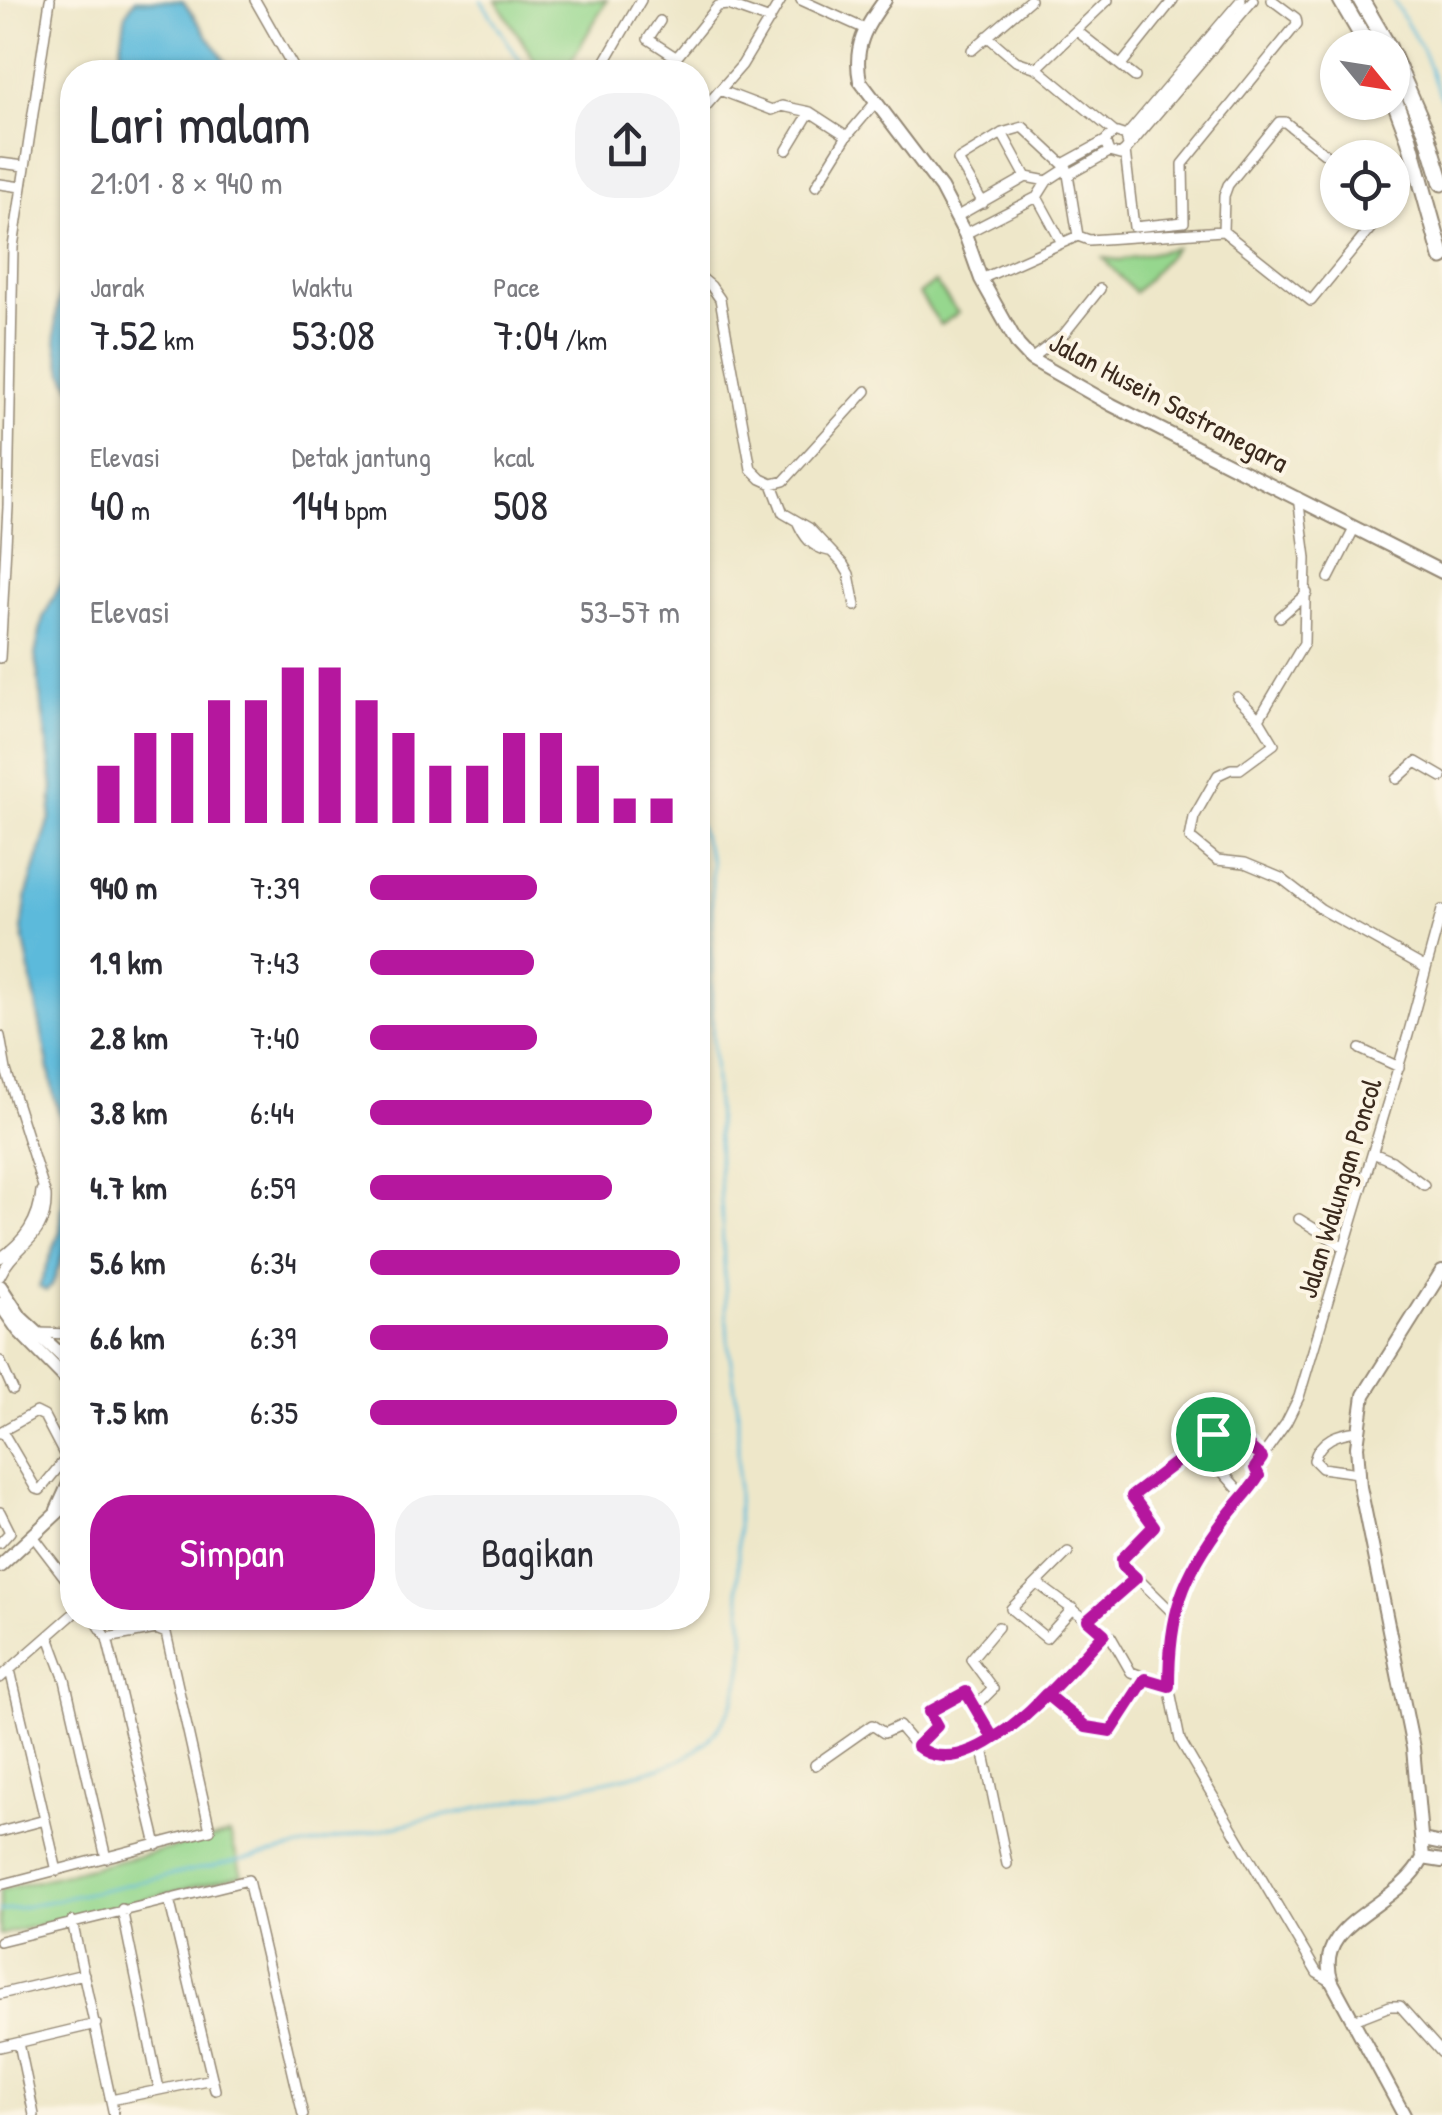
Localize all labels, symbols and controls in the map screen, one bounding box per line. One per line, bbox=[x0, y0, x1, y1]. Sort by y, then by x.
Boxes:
north arrow bbox=[1320, 30, 1410, 120]
map controls bbox=[1320, 30, 1410, 230]
text: Lari malam bbox=[90, 86, 311, 160]
button: share bbox=[575, 93, 680, 198]
button: locate bbox=[1320, 140, 1410, 230]
text: 21:01 · 8 × 940 m bbox=[90, 161, 283, 204]
text: Jarak bbox=[90, 268, 145, 306]
text: Waktu bbox=[292, 268, 352, 306]
text: Pace bbox=[493, 268, 540, 306]
text: 7.52 bbox=[90, 306, 157, 363]
text: 53:08 bbox=[292, 306, 375, 363]
text: 7:04 bbox=[493, 306, 558, 363]
text: km bbox=[157, 321, 194, 359]
text: /km bbox=[558, 321, 607, 359]
street label: Jalan Husein Sastranegara bbox=[1043, 323, 1295, 481]
text: Elevasi bbox=[90, 438, 160, 476]
text: Detak jantung bbox=[292, 438, 431, 476]
text: kcal bbox=[493, 438, 534, 476]
text: 40 bbox=[90, 476, 125, 533]
text: 144 bbox=[292, 476, 338, 533]
text: 508 bbox=[493, 476, 548, 533]
text: m bbox=[125, 491, 150, 529]
text: bpm bbox=[338, 491, 387, 529]
text: Elevasi bbox=[90, 590, 170, 633]
text: 53–57 m bbox=[580, 590, 680, 633]
text: 940 m bbox=[90, 866, 157, 909]
text: 7:39 bbox=[250, 866, 299, 909]
text: 1.9 km bbox=[90, 941, 163, 984]
text: 7:43 bbox=[250, 941, 300, 984]
text: 2.8 km bbox=[90, 1016, 168, 1059]
text: 7:40 bbox=[250, 1016, 300, 1059]
street label: Jalan Walungan Poncol bbox=[1288, 1073, 1391, 1303]
text: 3.8 km bbox=[90, 1091, 167, 1134]
text: 6:44 bbox=[250, 1091, 294, 1134]
text: 4.7 km bbox=[90, 1166, 167, 1209]
text: 6:59 bbox=[250, 1166, 295, 1209]
text: 5.6 km bbox=[90, 1241, 166, 1284]
text: 6:34 bbox=[250, 1241, 297, 1284]
text: 6.6 km bbox=[90, 1316, 165, 1359]
text: 6:39 bbox=[250, 1316, 296, 1359]
text: 7.5 km bbox=[90, 1391, 169, 1434]
text: 6:35 bbox=[250, 1391, 298, 1434]
pin bbox=[1171, 1392, 1256, 1477]
icon: arrive bbox=[1186, 1407, 1241, 1462]
button: Simpan bbox=[90, 1495, 375, 1610]
button: Bagikan bbox=[395, 1495, 680, 1610]

